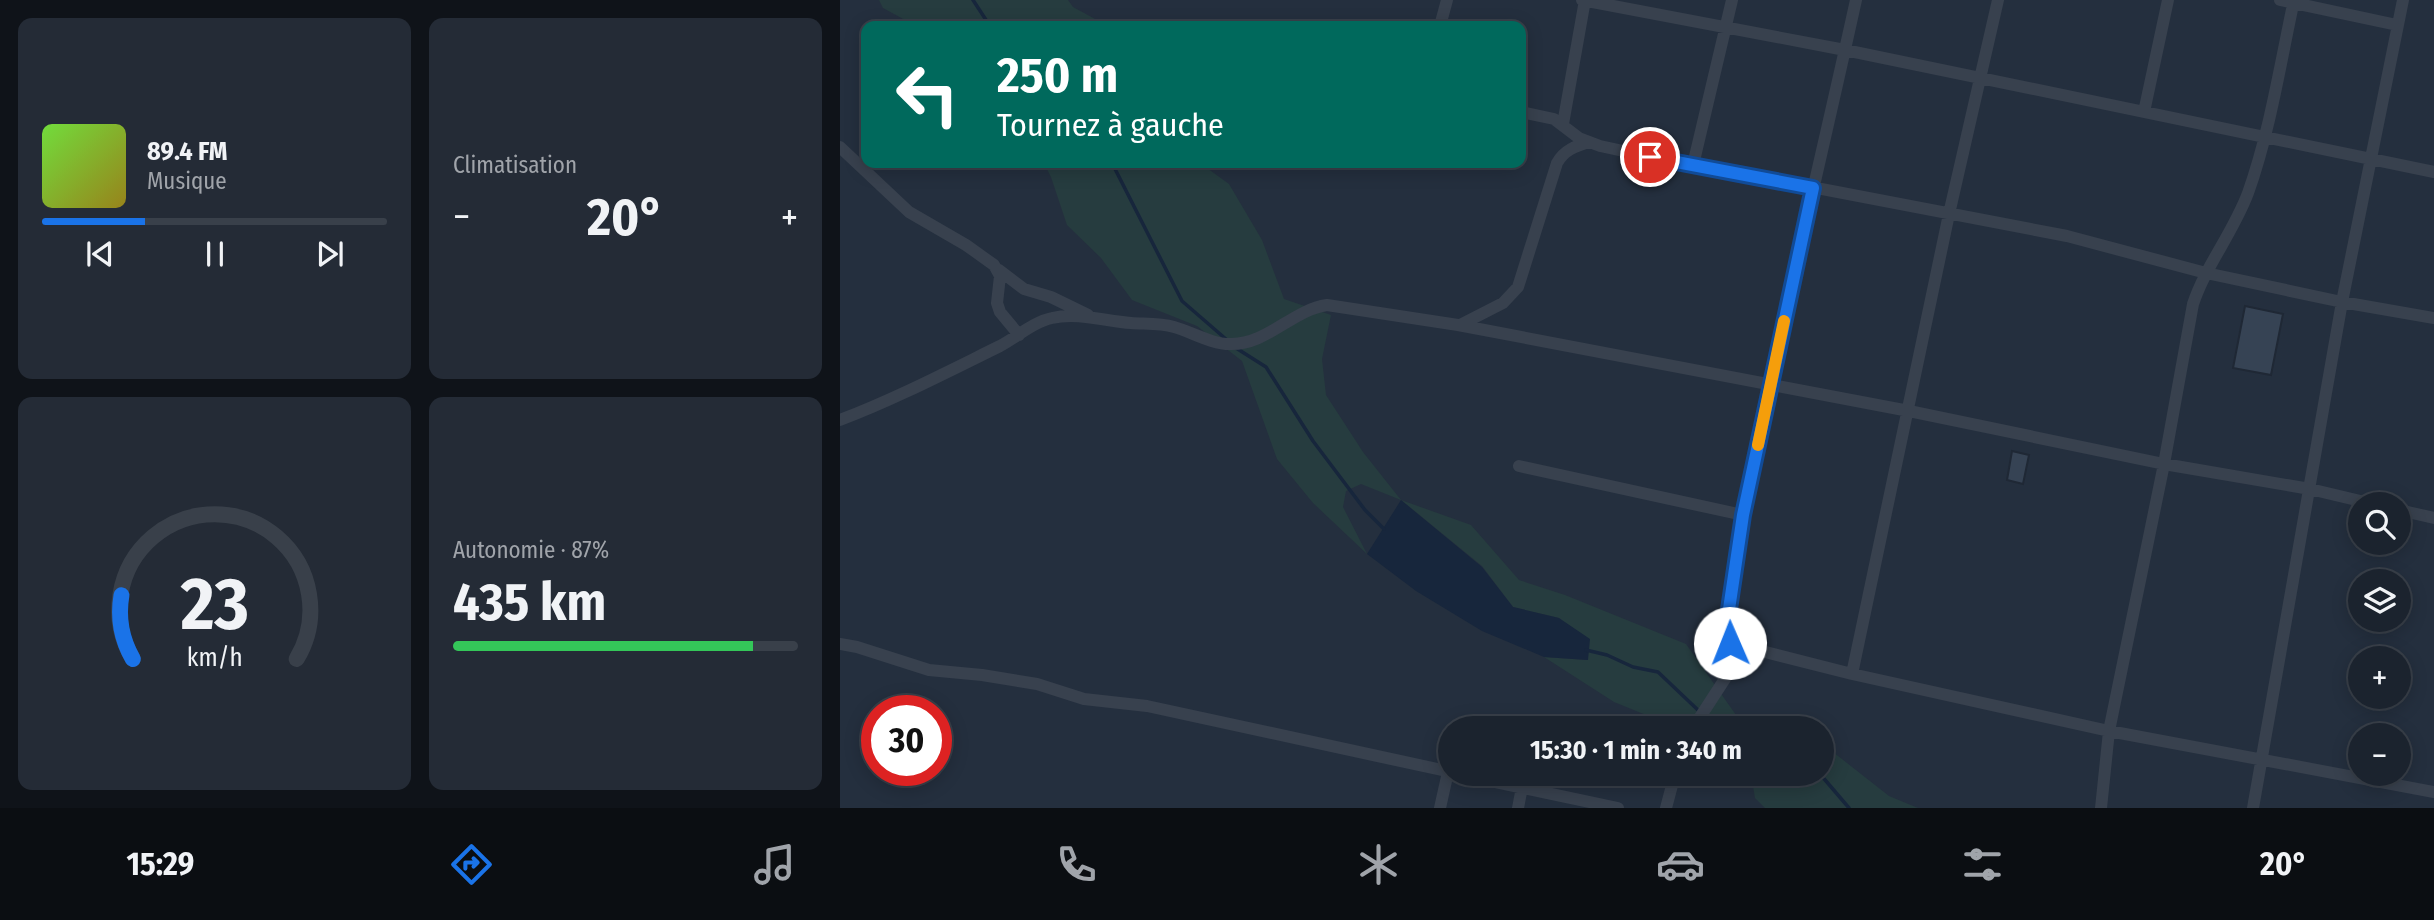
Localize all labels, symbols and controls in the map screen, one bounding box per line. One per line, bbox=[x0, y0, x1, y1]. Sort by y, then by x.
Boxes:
text: 250 m bbox=[997, 46, 1118, 105]
icon: left bbox=[882, 49, 973, 140]
text: Tournez à gauche bbox=[997, 106, 1224, 144]
pin bbox=[1620, 127, 1680, 187]
text: 89.4 FM bbox=[147, 136, 228, 167]
icon: arrive bbox=[1631, 138, 1669, 176]
text: Climatisation bbox=[453, 151, 577, 179]
text: Musique bbox=[147, 167, 227, 195]
text: 20° bbox=[587, 186, 664, 249]
text: − bbox=[453, 194, 470, 240]
text: + bbox=[781, 194, 798, 240]
icon: previous bbox=[81, 235, 119, 273]
icon: pause bbox=[196, 235, 234, 273]
icon: next bbox=[311, 235, 349, 273]
map controls bbox=[2348, 492, 2411, 786]
button: search bbox=[2348, 492, 2411, 555]
text: Autonomie · 87% bbox=[453, 536, 609, 564]
text: 23 bbox=[179, 562, 249, 649]
button: layers bbox=[2348, 569, 2411, 632]
text: 435 km bbox=[453, 571, 606, 634]
position arrow bbox=[1693, 606, 1767, 680]
text: km/h bbox=[187, 643, 242, 673]
button: + bbox=[2348, 646, 2411, 709]
speed limit sign: 30 bbox=[861, 695, 952, 786]
button: − bbox=[2348, 723, 2411, 786]
text: 15:30 · 1 min · 340 m bbox=[1530, 735, 1742, 766]
icon: directions bbox=[447, 840, 496, 889]
icon: music bbox=[750, 840, 799, 889]
icon: phone bbox=[1052, 840, 1101, 889]
icon: climate bbox=[1354, 840, 1403, 889]
icon: car bbox=[1656, 840, 1705, 889]
icon: filters bbox=[1958, 840, 2007, 889]
text: 15:29 bbox=[127, 845, 194, 883]
text: 20° bbox=[2260, 845, 2307, 883]

